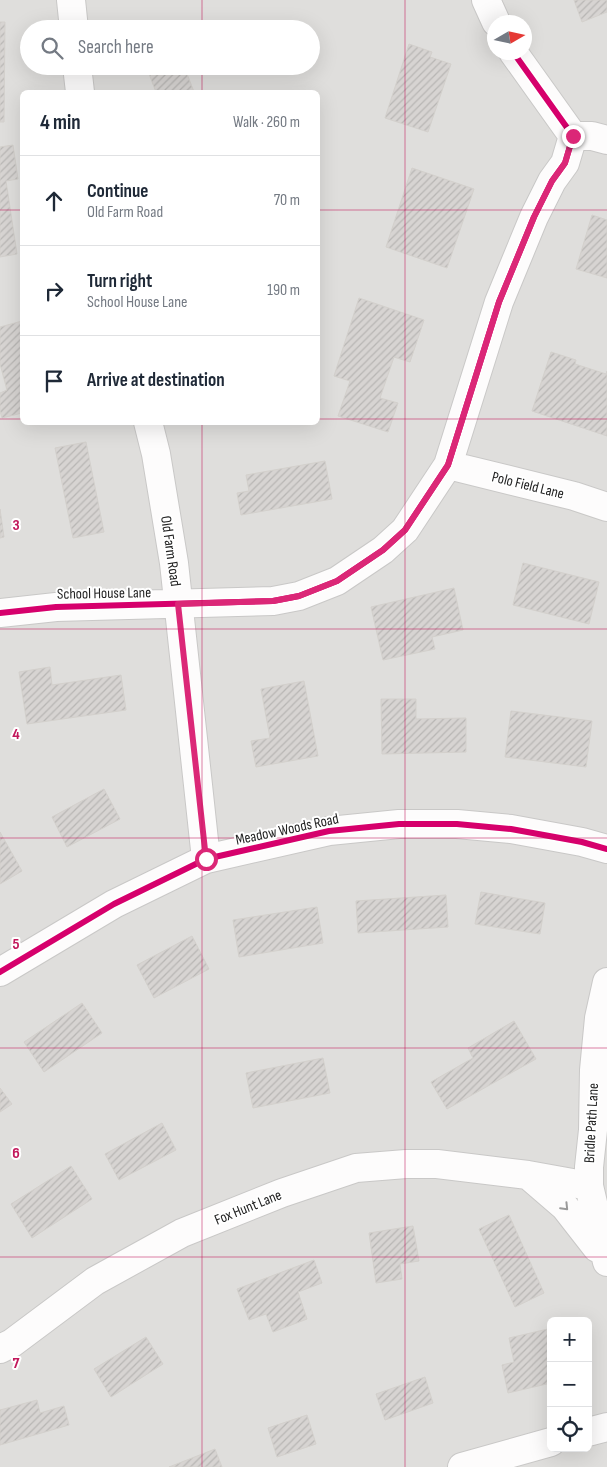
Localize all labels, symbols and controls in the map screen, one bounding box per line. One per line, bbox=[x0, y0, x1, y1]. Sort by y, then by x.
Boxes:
north arrow bbox=[487, 15, 532, 60]
search box bbox=[20, 20, 320, 75]
icon: search bbox=[38, 34, 66, 62]
text: Search here bbox=[78, 36, 154, 59]
text: 4 min bbox=[40, 110, 81, 135]
text: Walk · 260 m bbox=[233, 113, 300, 132]
route end bbox=[562, 125, 585, 148]
text: Continue bbox=[87, 180, 148, 203]
icon: ahead bbox=[40, 187, 68, 215]
text: 70 m bbox=[274, 191, 300, 210]
text: Old Farm Road bbox=[87, 203, 163, 222]
text: Turn right bbox=[87, 270, 152, 293]
icon: right bbox=[40, 277, 68, 305]
text: 190 m bbox=[267, 281, 300, 300]
text: School House Lane bbox=[87, 293, 187, 312]
icon: arrive bbox=[40, 367, 68, 395]
text: Arrive at destination bbox=[87, 369, 225, 392]
street label: Polo Field Lane bbox=[490, 467, 566, 504]
street label: Old Farm Road bbox=[156, 514, 185, 588]
text: 3 bbox=[12, 516, 20, 535]
street label: School House Lane bbox=[57, 583, 151, 604]
text: 4 bbox=[12, 725, 20, 744]
street label: Meadow Woods Road bbox=[234, 809, 340, 850]
route start bbox=[195, 848, 218, 871]
text: 5 bbox=[12, 935, 20, 954]
street label: Bridle Path Lane bbox=[580, 1082, 603, 1164]
text: 6 bbox=[12, 1144, 20, 1163]
street label: Fox Hunt Lane bbox=[212, 1185, 285, 1230]
one-way arrow bbox=[559, 1201, 568, 1210]
map controls bbox=[547, 1317, 592, 1452]
button: + bbox=[547, 1317, 592, 1362]
text: 7 bbox=[13, 1354, 20, 1373]
button: − bbox=[547, 1362, 592, 1407]
button: locate bbox=[547, 1407, 592, 1452]

